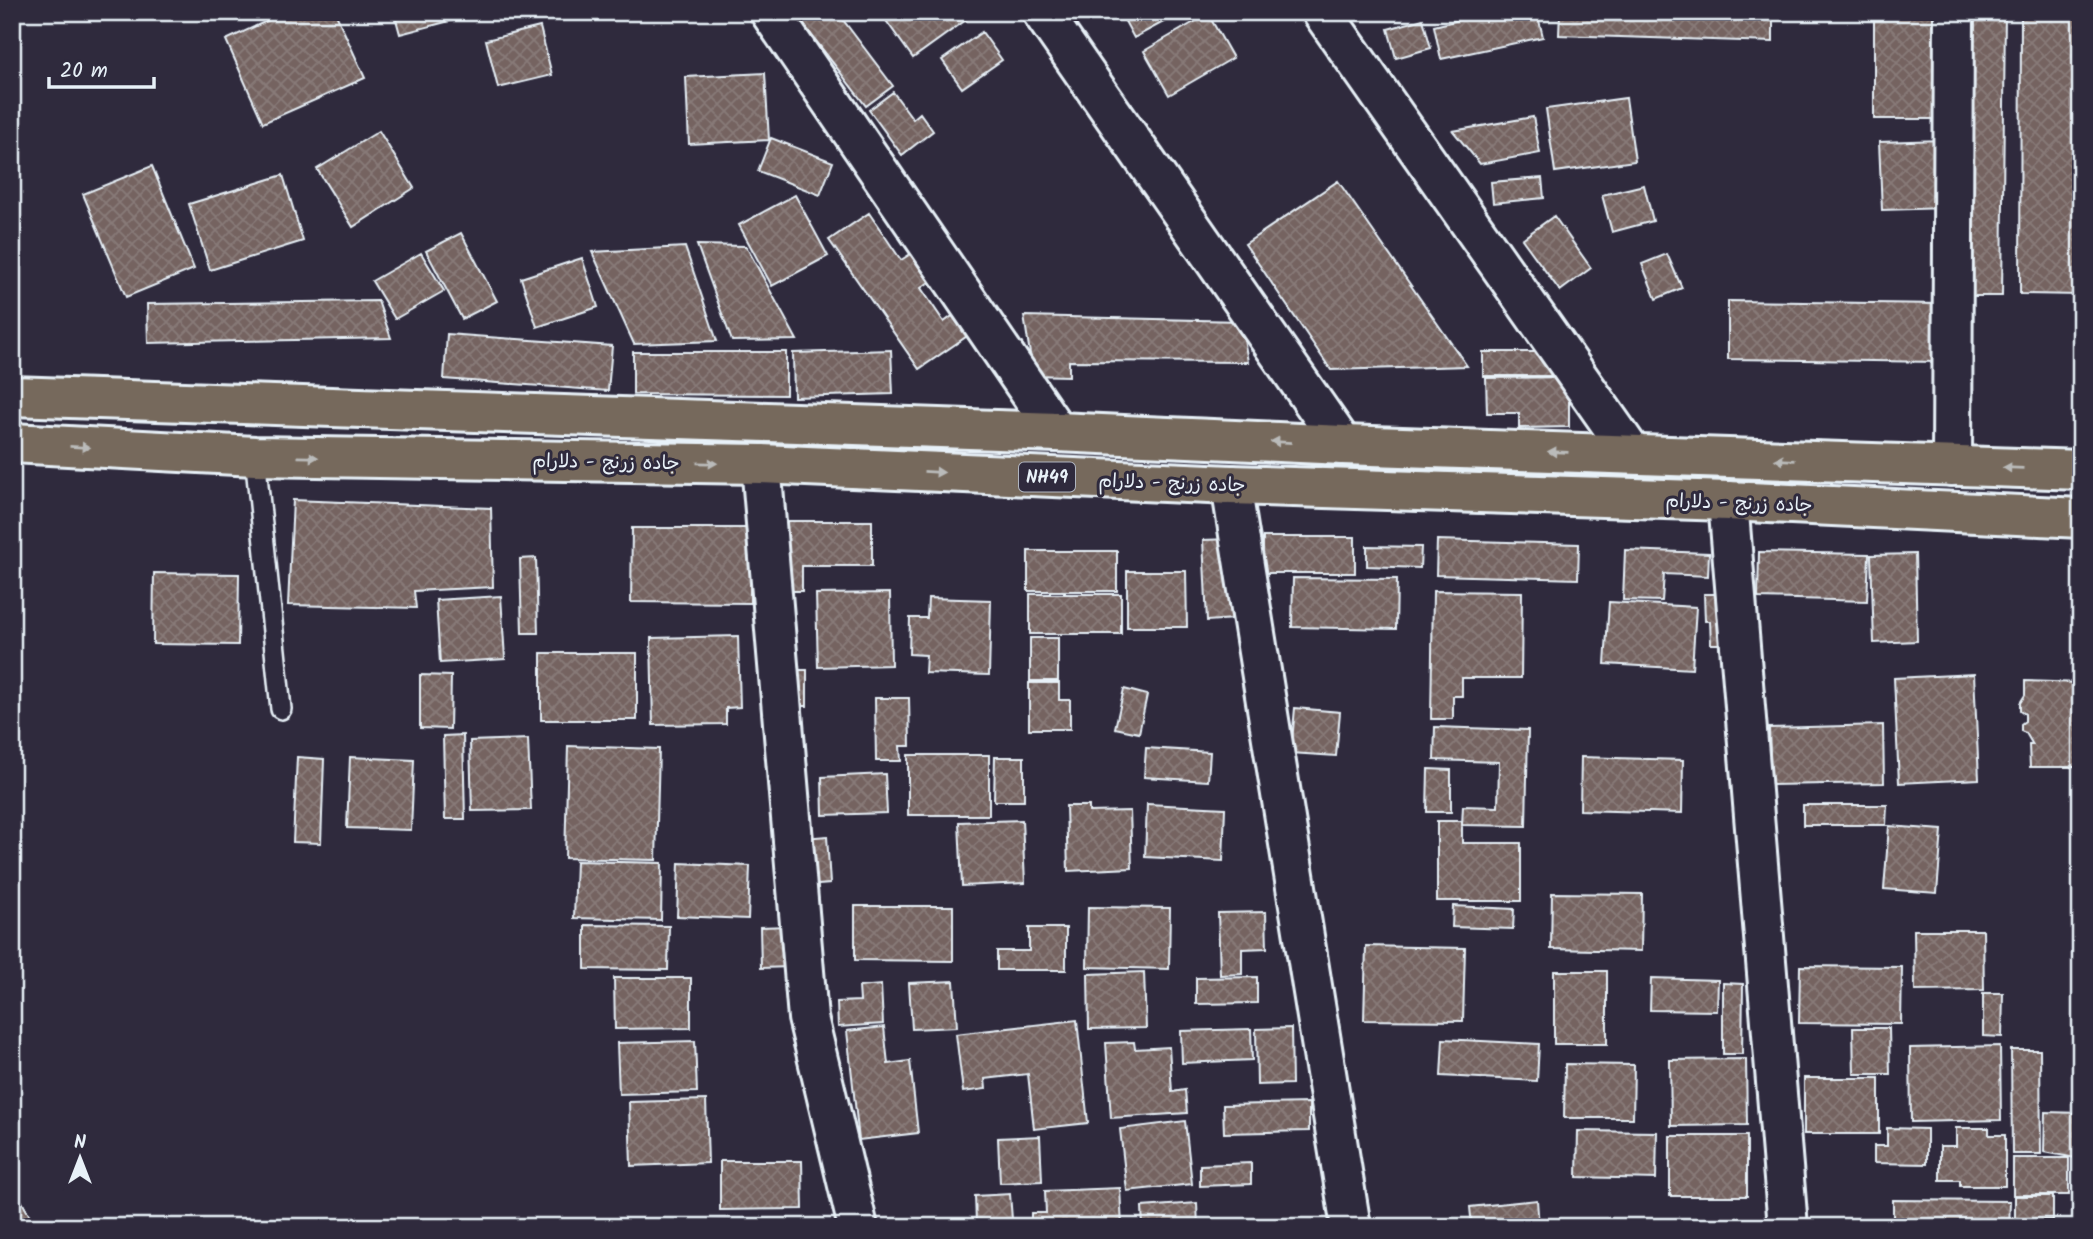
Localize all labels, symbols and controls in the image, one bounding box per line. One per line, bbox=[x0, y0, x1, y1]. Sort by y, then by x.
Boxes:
scale bar bbox=[49, 46, 154, 90]
text: 20 m bbox=[60, 55, 108, 88]
one-way arrow bbox=[1270, 437, 1292, 448]
one-way arrow bbox=[70, 441, 92, 452]
one-way arrow bbox=[1547, 446, 1569, 457]
street label: جاده زرنج - دلارام bbox=[532, 447, 680, 479]
one-way arrow bbox=[297, 451, 319, 462]
one-way arrow bbox=[1774, 454, 1796, 465]
one-way arrow bbox=[696, 457, 718, 469]
road number: NH49 bbox=[1019, 462, 1075, 491]
one-way arrow bbox=[2001, 462, 2023, 473]
one-way arrow bbox=[923, 466, 945, 477]
street label: جاده زرنج - دلارام bbox=[1098, 466, 1246, 502]
street label: جاده زرنج - دلارام bbox=[1665, 486, 1813, 522]
north arrow bbox=[46, 1124, 116, 1194]
text: N bbox=[74, 1128, 86, 1158]

